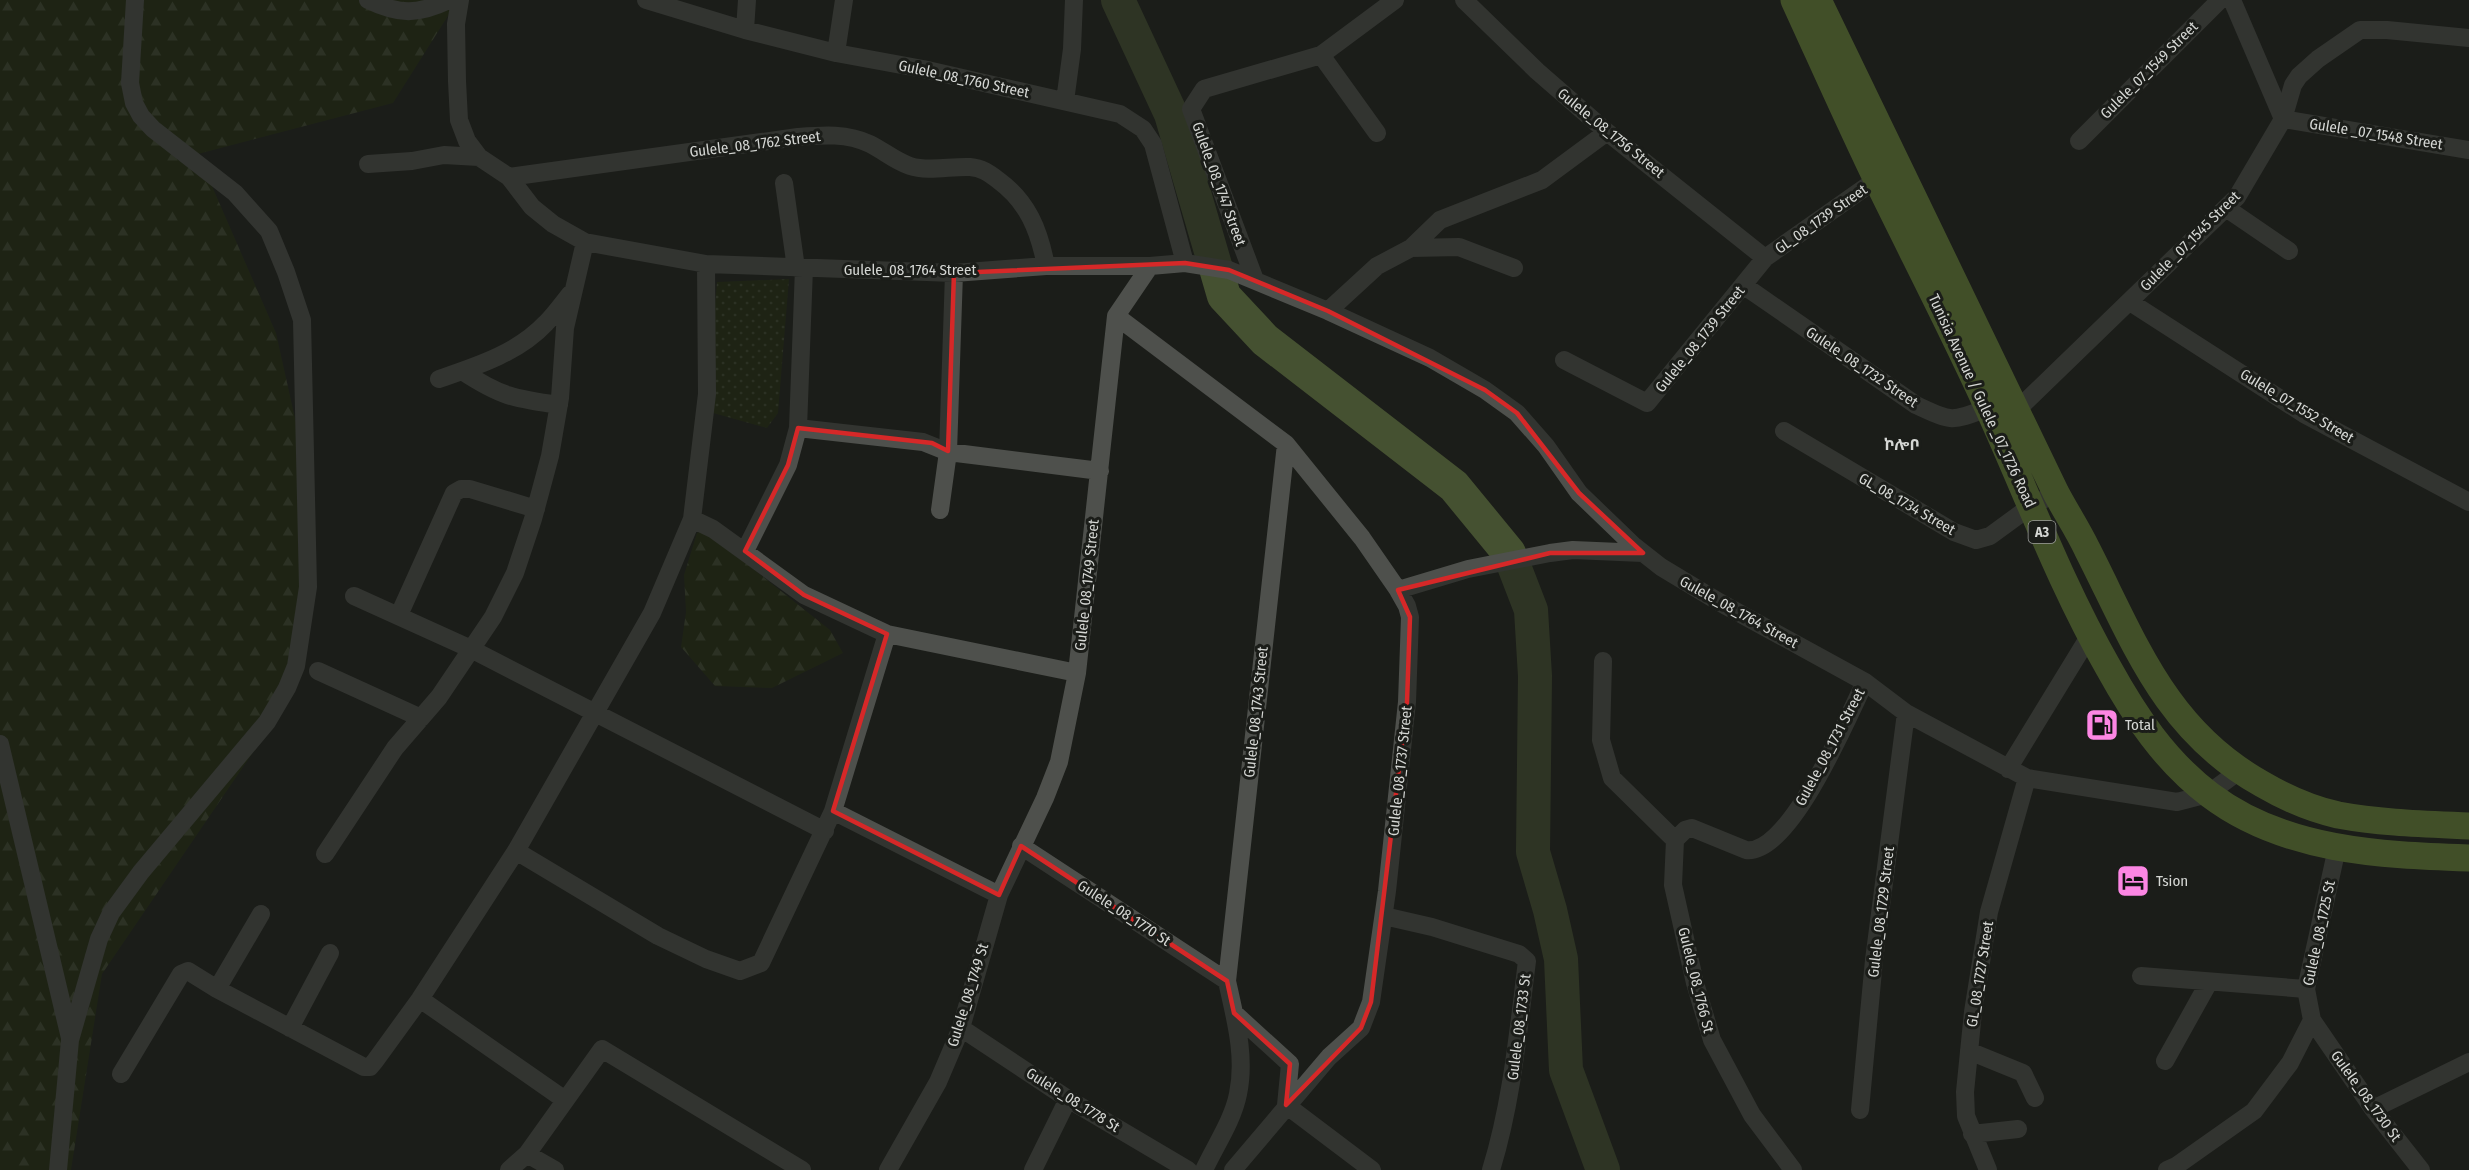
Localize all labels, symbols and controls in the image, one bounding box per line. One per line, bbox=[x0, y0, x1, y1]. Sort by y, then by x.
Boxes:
street label: Gulele_07_1549 Street bbox=[2097, 17, 2202, 122]
street label: Gulele_08_1760 Street bbox=[897, 56, 1031, 102]
street label: Gulele_08_1756 Street bbox=[1554, 84, 1668, 182]
street label: Gulele _07_1548 Street bbox=[2308, 115, 2444, 153]
street label: Gulele_08_1747 Street bbox=[1188, 119, 1250, 249]
street label: Gulele_08_1762 Street bbox=[688, 127, 822, 161]
street label: GL_08_1739 Street bbox=[1771, 180, 1871, 258]
street label: Gulele _07_1545 Street bbox=[2136, 187, 2244, 295]
street label: Gulele_08_1764 Street bbox=[844, 261, 976, 279]
street label: Gulele_08_1739 Street bbox=[1651, 282, 1749, 396]
street label: Tunisia Avenue / Gulele _07_1726 Road bbox=[1925, 291, 2039, 511]
street label: Gulele_08_1732 Street bbox=[1802, 323, 1922, 411]
street label: Gulele_07_1552 Street bbox=[2237, 365, 2357, 447]
district label: ኮሎቦ bbox=[1884, 435, 1920, 454]
street label: GL_08_1734 Street bbox=[1855, 469, 1959, 539]
street label: Gulele_08_1749 Street bbox=[1071, 518, 1103, 652]
road number: A3 bbox=[2028, 521, 2056, 543]
street label: Gulele_08_1764 Street bbox=[1677, 572, 1801, 652]
street label: Gulele_08_1743 Street bbox=[1240, 646, 1272, 778]
street label: Gulele_08_1731 Street bbox=[1791, 685, 1869, 809]
street label: Gulele_08_1737 Street bbox=[1384, 705, 1416, 837]
fuel station icon: Total bbox=[2084, 707, 2120, 743]
place label: Total bbox=[2125, 716, 2155, 734]
street label: Gulele_08_1729 Street bbox=[1864, 845, 1898, 979]
hotel icon: Tsion bbox=[2115, 863, 2151, 899]
place label: Tsion bbox=[2156, 872, 2188, 890]
street label: Gulele_08_1770 St bbox=[1074, 876, 1174, 950]
street label: Gulele_08_1725 St bbox=[2299, 879, 2339, 987]
street label: GL_08_1727 Street bbox=[1963, 920, 1997, 1028]
street label: Gulele_08_1766 St bbox=[1674, 925, 1718, 1035]
street label: Gulele_08_1749 St bbox=[944, 941, 992, 1049]
street label: Gulele_08_1733 St bbox=[1504, 973, 1534, 1081]
street label: Gulele_08_1730 St bbox=[2327, 1047, 2405, 1145]
street label: Gulele_08_1778 St bbox=[1023, 1064, 1123, 1136]

